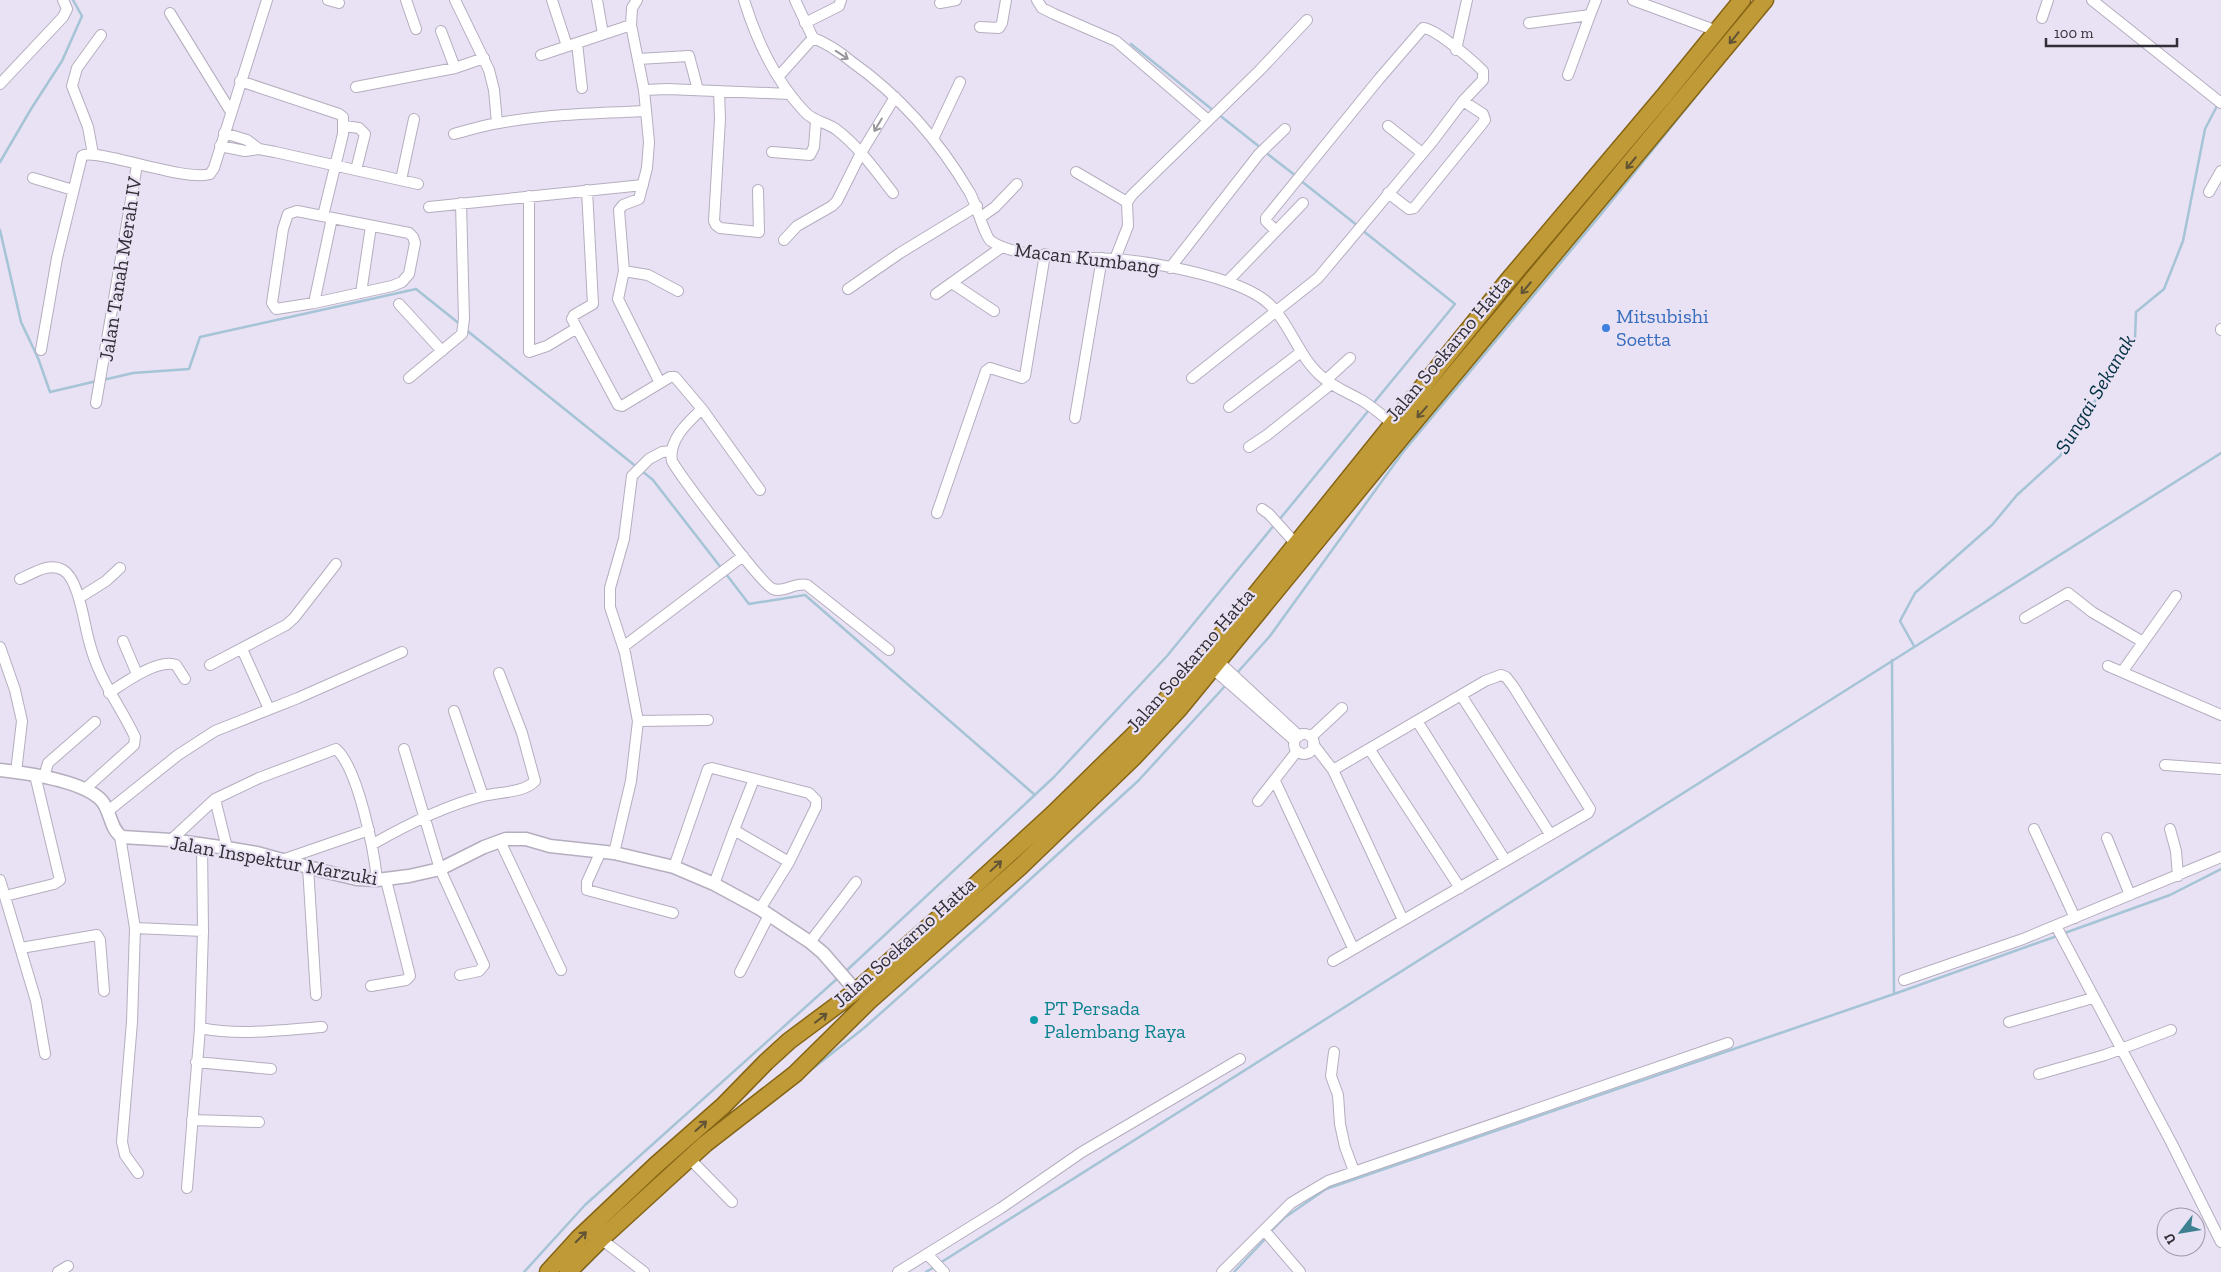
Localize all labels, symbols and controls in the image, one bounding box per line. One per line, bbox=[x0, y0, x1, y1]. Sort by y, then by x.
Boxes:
scale bar bbox=[2046, 15, 2177, 47]
text: 100 m bbox=[2054, 24, 2093, 42]
one-way arrow bbox=[1729, 31, 1740, 44]
one-way arrow bbox=[834, 50, 848, 60]
one-way arrow bbox=[873, 118, 884, 132]
one-way arrow bbox=[1625, 156, 1636, 169]
street label: Jalan Tanah Merah IV bbox=[94, 175, 146, 363]
street label: Macan Kumbang bbox=[1013, 237, 1161, 279]
street label: Jalan Soekarno Hatta bbox=[1380, 270, 1516, 426]
one-way arrow bbox=[1521, 281, 1532, 294]
place label: Mitsubishi Soetta bbox=[1616, 304, 1709, 351]
marker: Mitsubishi Soetta bbox=[1600, 322, 1612, 334]
water label: Sungai Sekanak bbox=[2049, 329, 2140, 458]
one-way arrow bbox=[1417, 406, 1428, 419]
street label: Jalan Soekarno Hatta bbox=[1121, 583, 1259, 737]
street label: Jalan Inspektur Marzuki bbox=[169, 830, 380, 890]
one-way arrow bbox=[990, 860, 1003, 872]
street label: Jalan Soekarno Hatta bbox=[828, 872, 980, 1012]
place label: PT Persada Palembang Raya bbox=[1044, 996, 1186, 1043]
one-way arrow bbox=[814, 1013, 827, 1024]
marker: PT Persada Palembang Raya bbox=[1028, 1014, 1040, 1026]
one-way arrow bbox=[694, 1121, 707, 1132]
north arrow bbox=[2156, 1207, 2206, 1257]
text: U bbox=[2160, 1230, 2180, 1247]
one-way arrow bbox=[575, 1231, 587, 1243]

